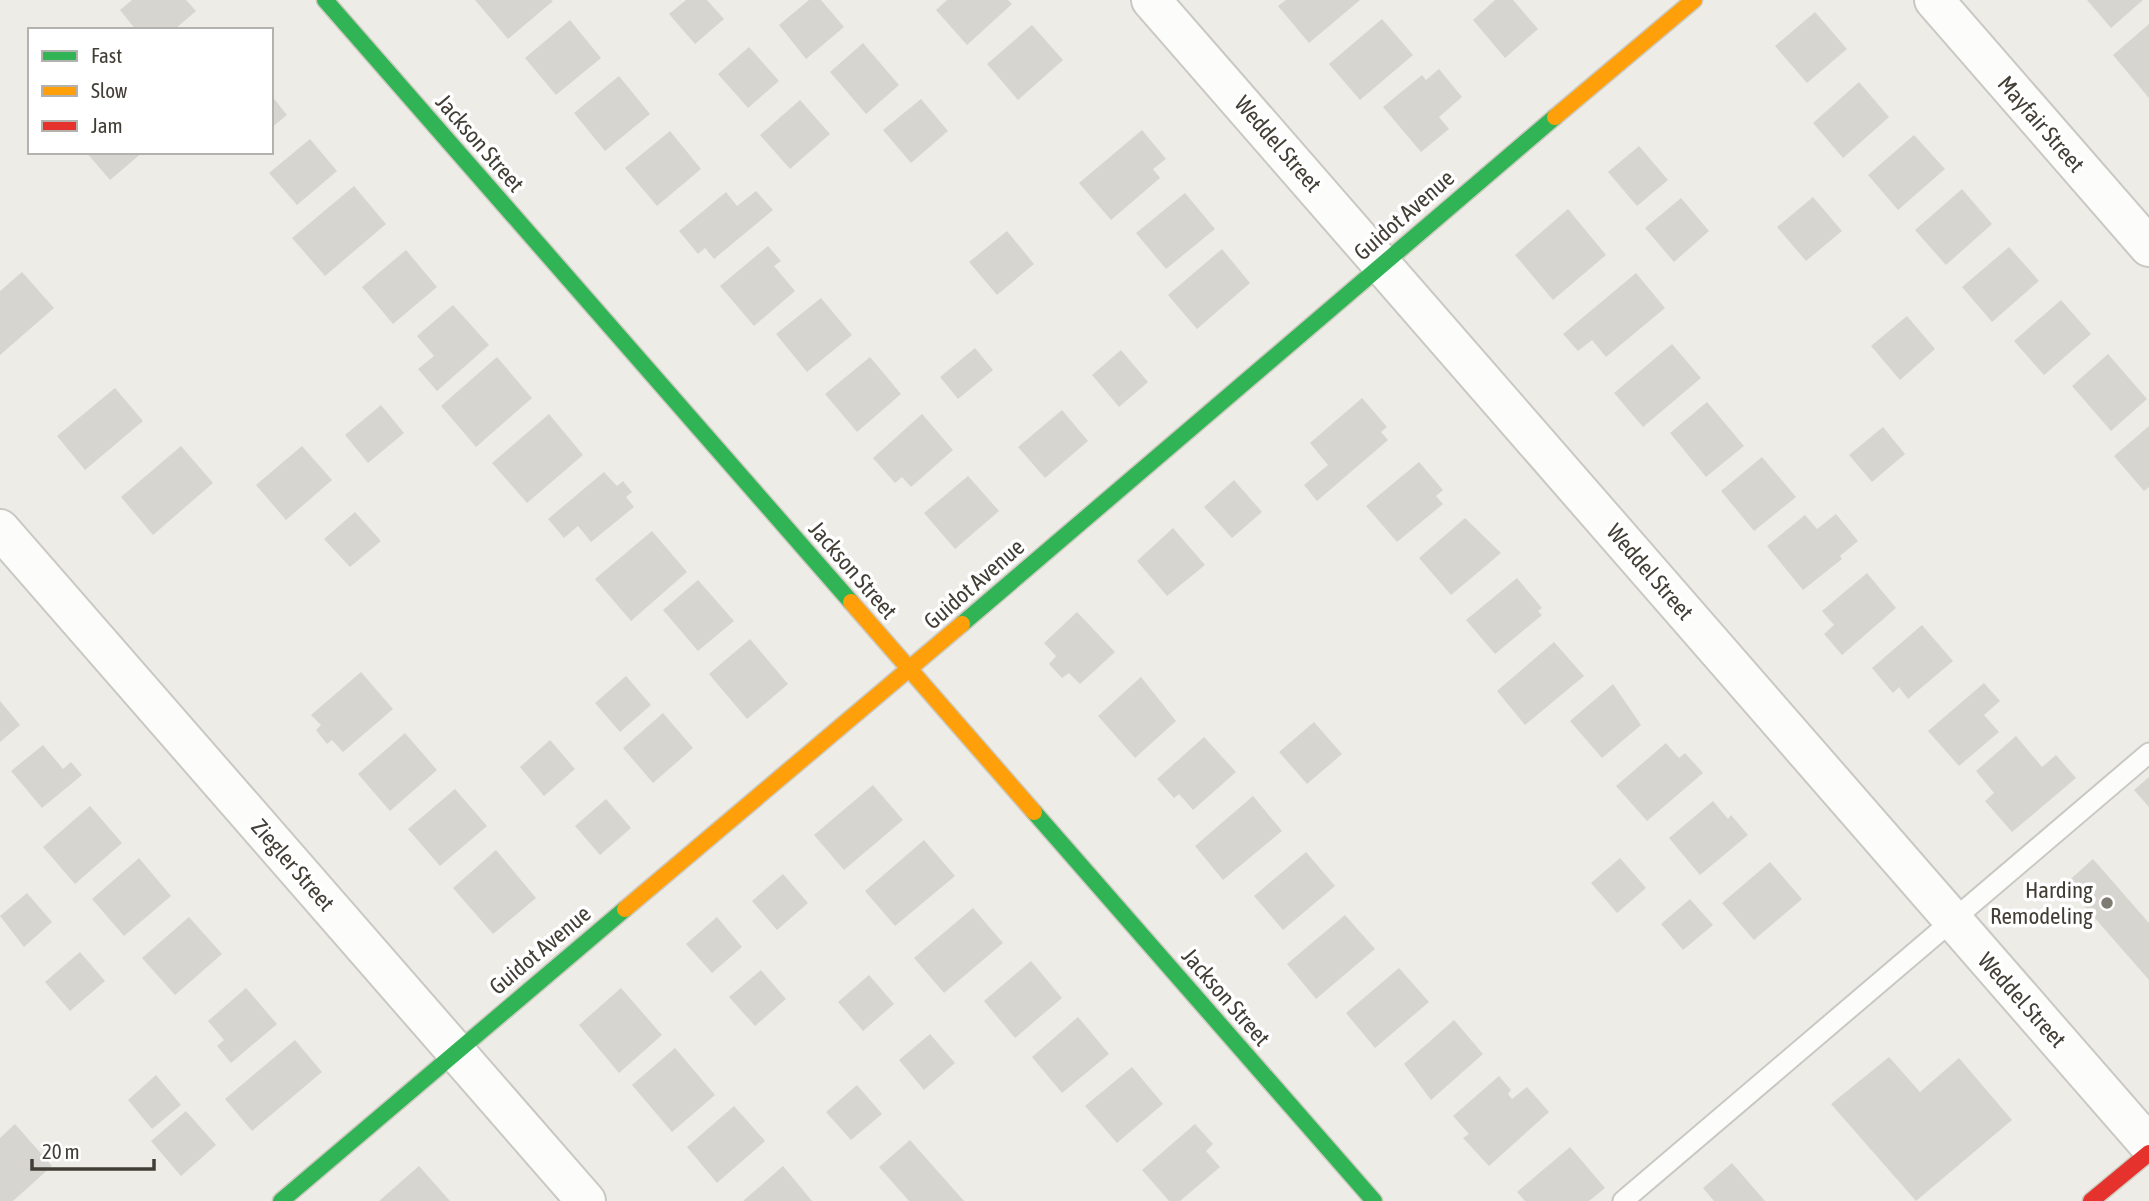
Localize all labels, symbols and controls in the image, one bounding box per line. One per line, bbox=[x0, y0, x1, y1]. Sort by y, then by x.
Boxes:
legend bbox=[28, 28, 273, 154]
text: Fast bbox=[91, 43, 122, 67]
street label: Mayfair Street bbox=[1992, 71, 2090, 177]
text: Slow bbox=[91, 78, 128, 102]
street label: Jackson Street bbox=[431, 89, 529, 197]
street label: Weddel Street bbox=[1229, 91, 1327, 197]
text: Jam bbox=[91, 113, 123, 137]
street label: Guidot Avenue bbox=[1349, 165, 1459, 265]
street label: Jackson Street bbox=[804, 516, 902, 624]
street label: Weddel Street bbox=[1601, 519, 1699, 625]
street label: Guidot Avenue bbox=[919, 534, 1029, 634]
street label: Ziegler Street bbox=[246, 814, 340, 916]
place label: Harding Remodeling bbox=[1990, 877, 2093, 929]
marker: Harding Remodeling bbox=[2099, 895, 2115, 911]
street label: Guidot Avenue bbox=[484, 900, 596, 1000]
street label: Jackson Street bbox=[1177, 943, 1275, 1051]
street label: Weddel Street bbox=[1973, 947, 2071, 1053]
scale bar bbox=[32, 1128, 154, 1172]
text: 20 m bbox=[42, 1139, 80, 1163]

